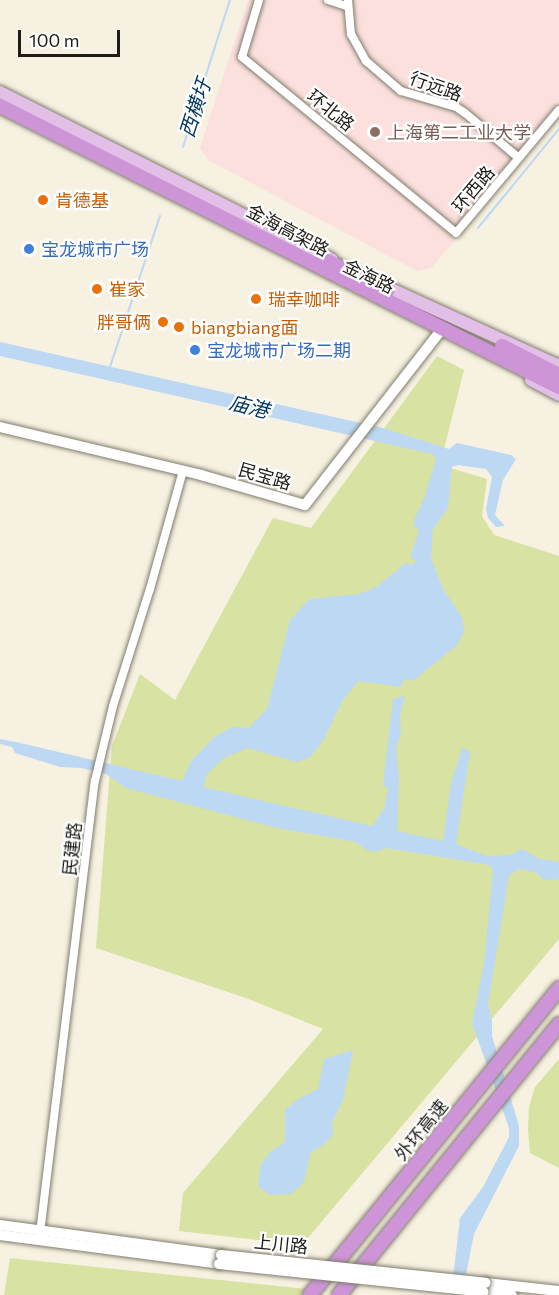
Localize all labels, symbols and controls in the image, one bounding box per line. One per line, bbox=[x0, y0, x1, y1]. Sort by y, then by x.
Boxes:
scale bar bbox=[21, 18, 123, 56]
text: 100 m bbox=[29, 29, 79, 51]
street label: 行远路 bbox=[407, 67, 465, 105]
water label: 西横圩 bbox=[174, 76, 216, 140]
street label: 环北路 bbox=[303, 85, 359, 135]
place label: 上海第二工业大学 bbox=[387, 121, 531, 143]
marker: 上海第二工业大学 bbox=[368, 125, 382, 139]
street label: 环西路 bbox=[447, 161, 499, 217]
place label: 肯德基 bbox=[55, 189, 109, 211]
marker: 肯德基 bbox=[36, 193, 50, 207]
street label: 金海高架路 bbox=[243, 199, 333, 261]
place label: 宝龙城市广场 bbox=[41, 238, 149, 260]
marker: 宝龙城市广场 bbox=[22, 242, 36, 256]
street label: 金海路 bbox=[340, 254, 398, 298]
place label: 崔家 bbox=[109, 278, 145, 300]
marker: 崔家 bbox=[90, 282, 104, 296]
place label: 瑞幸咖啡 bbox=[268, 288, 340, 310]
marker: 瑞幸咖啡 bbox=[249, 292, 263, 306]
place label: 胖哥俩 bbox=[97, 311, 151, 333]
marker: 胖哥俩 bbox=[156, 315, 170, 329]
place label: biangbiang面 bbox=[191, 316, 299, 338]
marker: biangbiang面 bbox=[172, 320, 186, 334]
place label: 宝龙城市广场二期 bbox=[207, 339, 351, 361]
marker: 宝龙城市广场二期 bbox=[188, 343, 202, 357]
water label: 庙港 bbox=[227, 390, 271, 422]
street label: 民宝路 bbox=[236, 458, 294, 494]
street label: 民建路 bbox=[58, 821, 86, 877]
street label: 外环高速 bbox=[390, 1095, 452, 1165]
street label: 上川路 bbox=[253, 1230, 309, 1258]

